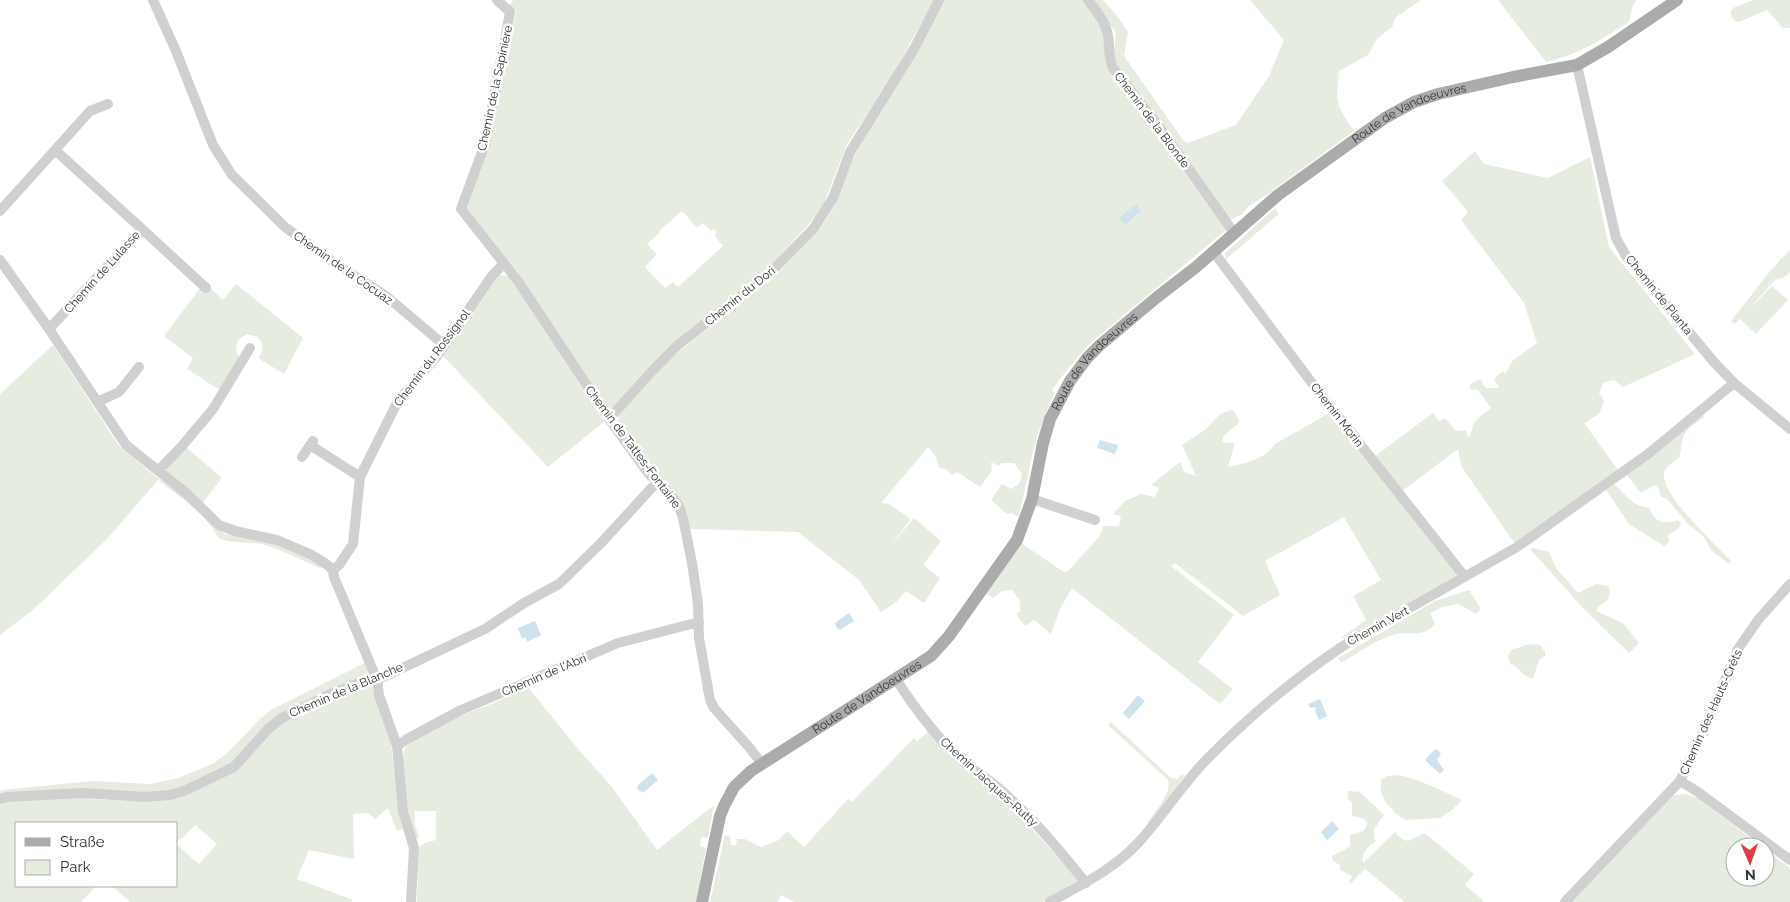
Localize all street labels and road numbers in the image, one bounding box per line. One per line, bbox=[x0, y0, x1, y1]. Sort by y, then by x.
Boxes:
street label: Chemin de la Sapinière bbox=[475, 24, 515, 152]
street label: Chemin de la Blonde bbox=[1111, 69, 1193, 171]
street label: Route de Vandoeuvres bbox=[1349, 81, 1468, 146]
street label: Chemin de Lulasse bbox=[61, 228, 143, 316]
street label: Chemin de la Cocuaz bbox=[291, 228, 395, 308]
street label: Chemin de Planta bbox=[1623, 252, 1695, 338]
street label: Chemin du Dori bbox=[702, 263, 778, 329]
street label: Chemin du Rossignol bbox=[391, 306, 473, 409]
street label: Route de Vandoeuvres bbox=[1049, 309, 1141, 413]
street label: Chemin Morin bbox=[1308, 380, 1366, 450]
street label: Chemin de Tattes-Fontaine bbox=[582, 383, 684, 511]
street label: Chemin Vert bbox=[1345, 603, 1411, 649]
street label: Chemin des Hauts-Crêts bbox=[1677, 647, 1745, 777]
street label: Chemin de l'Abri bbox=[500, 651, 588, 699]
street label: Route de Vandoeuvres bbox=[810, 657, 924, 737]
street label: Chemin de la Blanche bbox=[287, 660, 405, 720]
street label: Chemin Jacques-Rutty bbox=[937, 735, 1041, 830]

